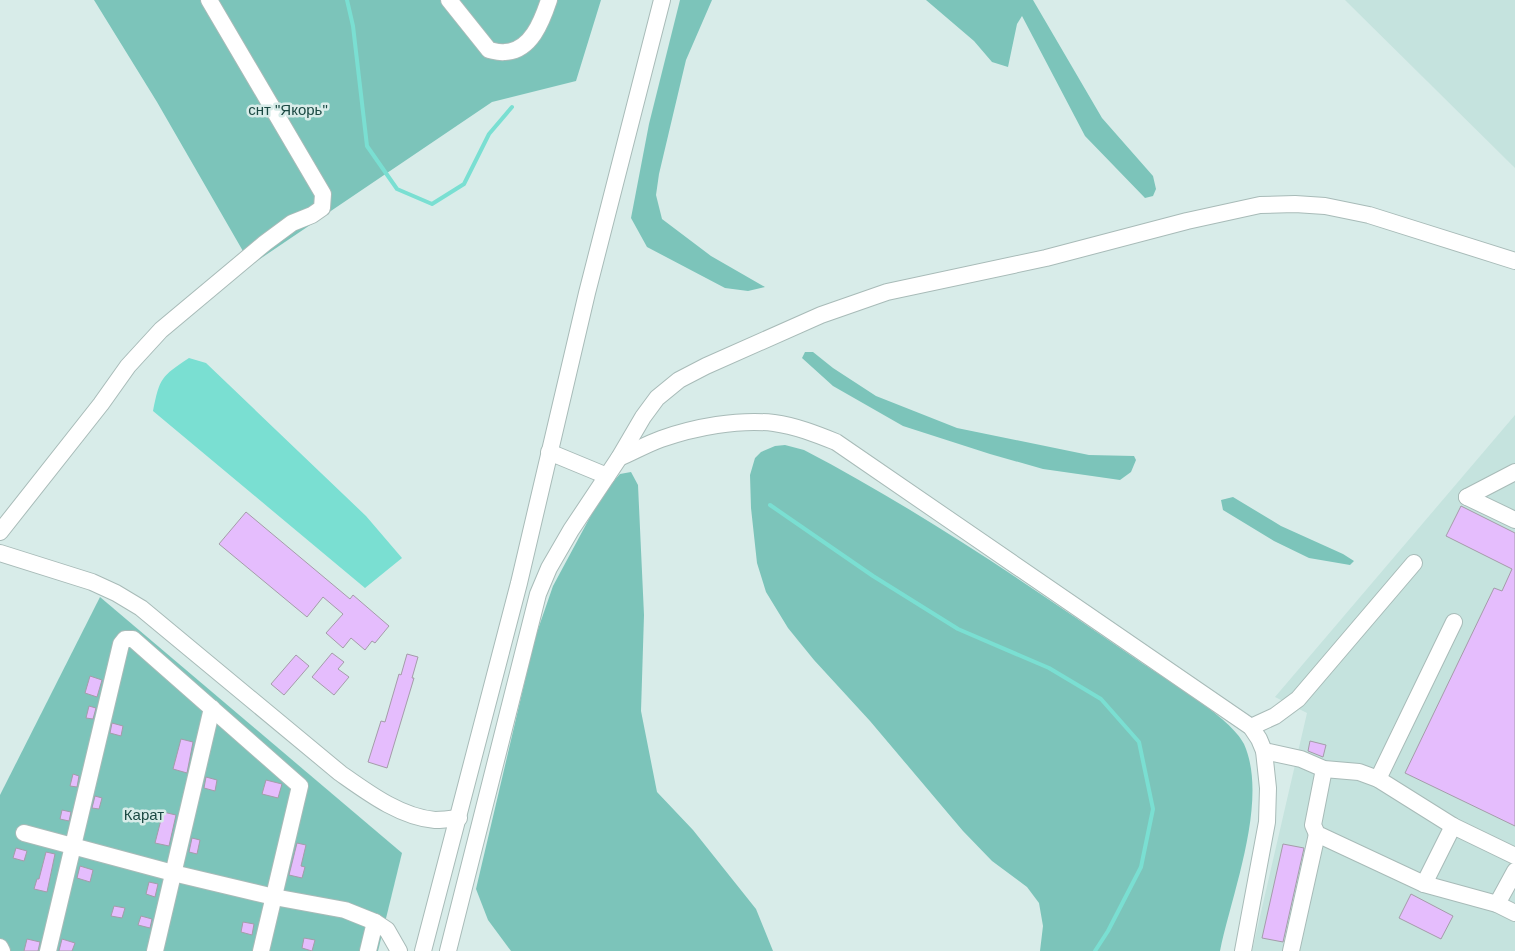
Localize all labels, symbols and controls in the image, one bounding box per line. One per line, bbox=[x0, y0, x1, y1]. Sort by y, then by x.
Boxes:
park label: снт "Якорь" bbox=[248, 101, 328, 118]
park label: Карат bbox=[124, 806, 164, 823]

